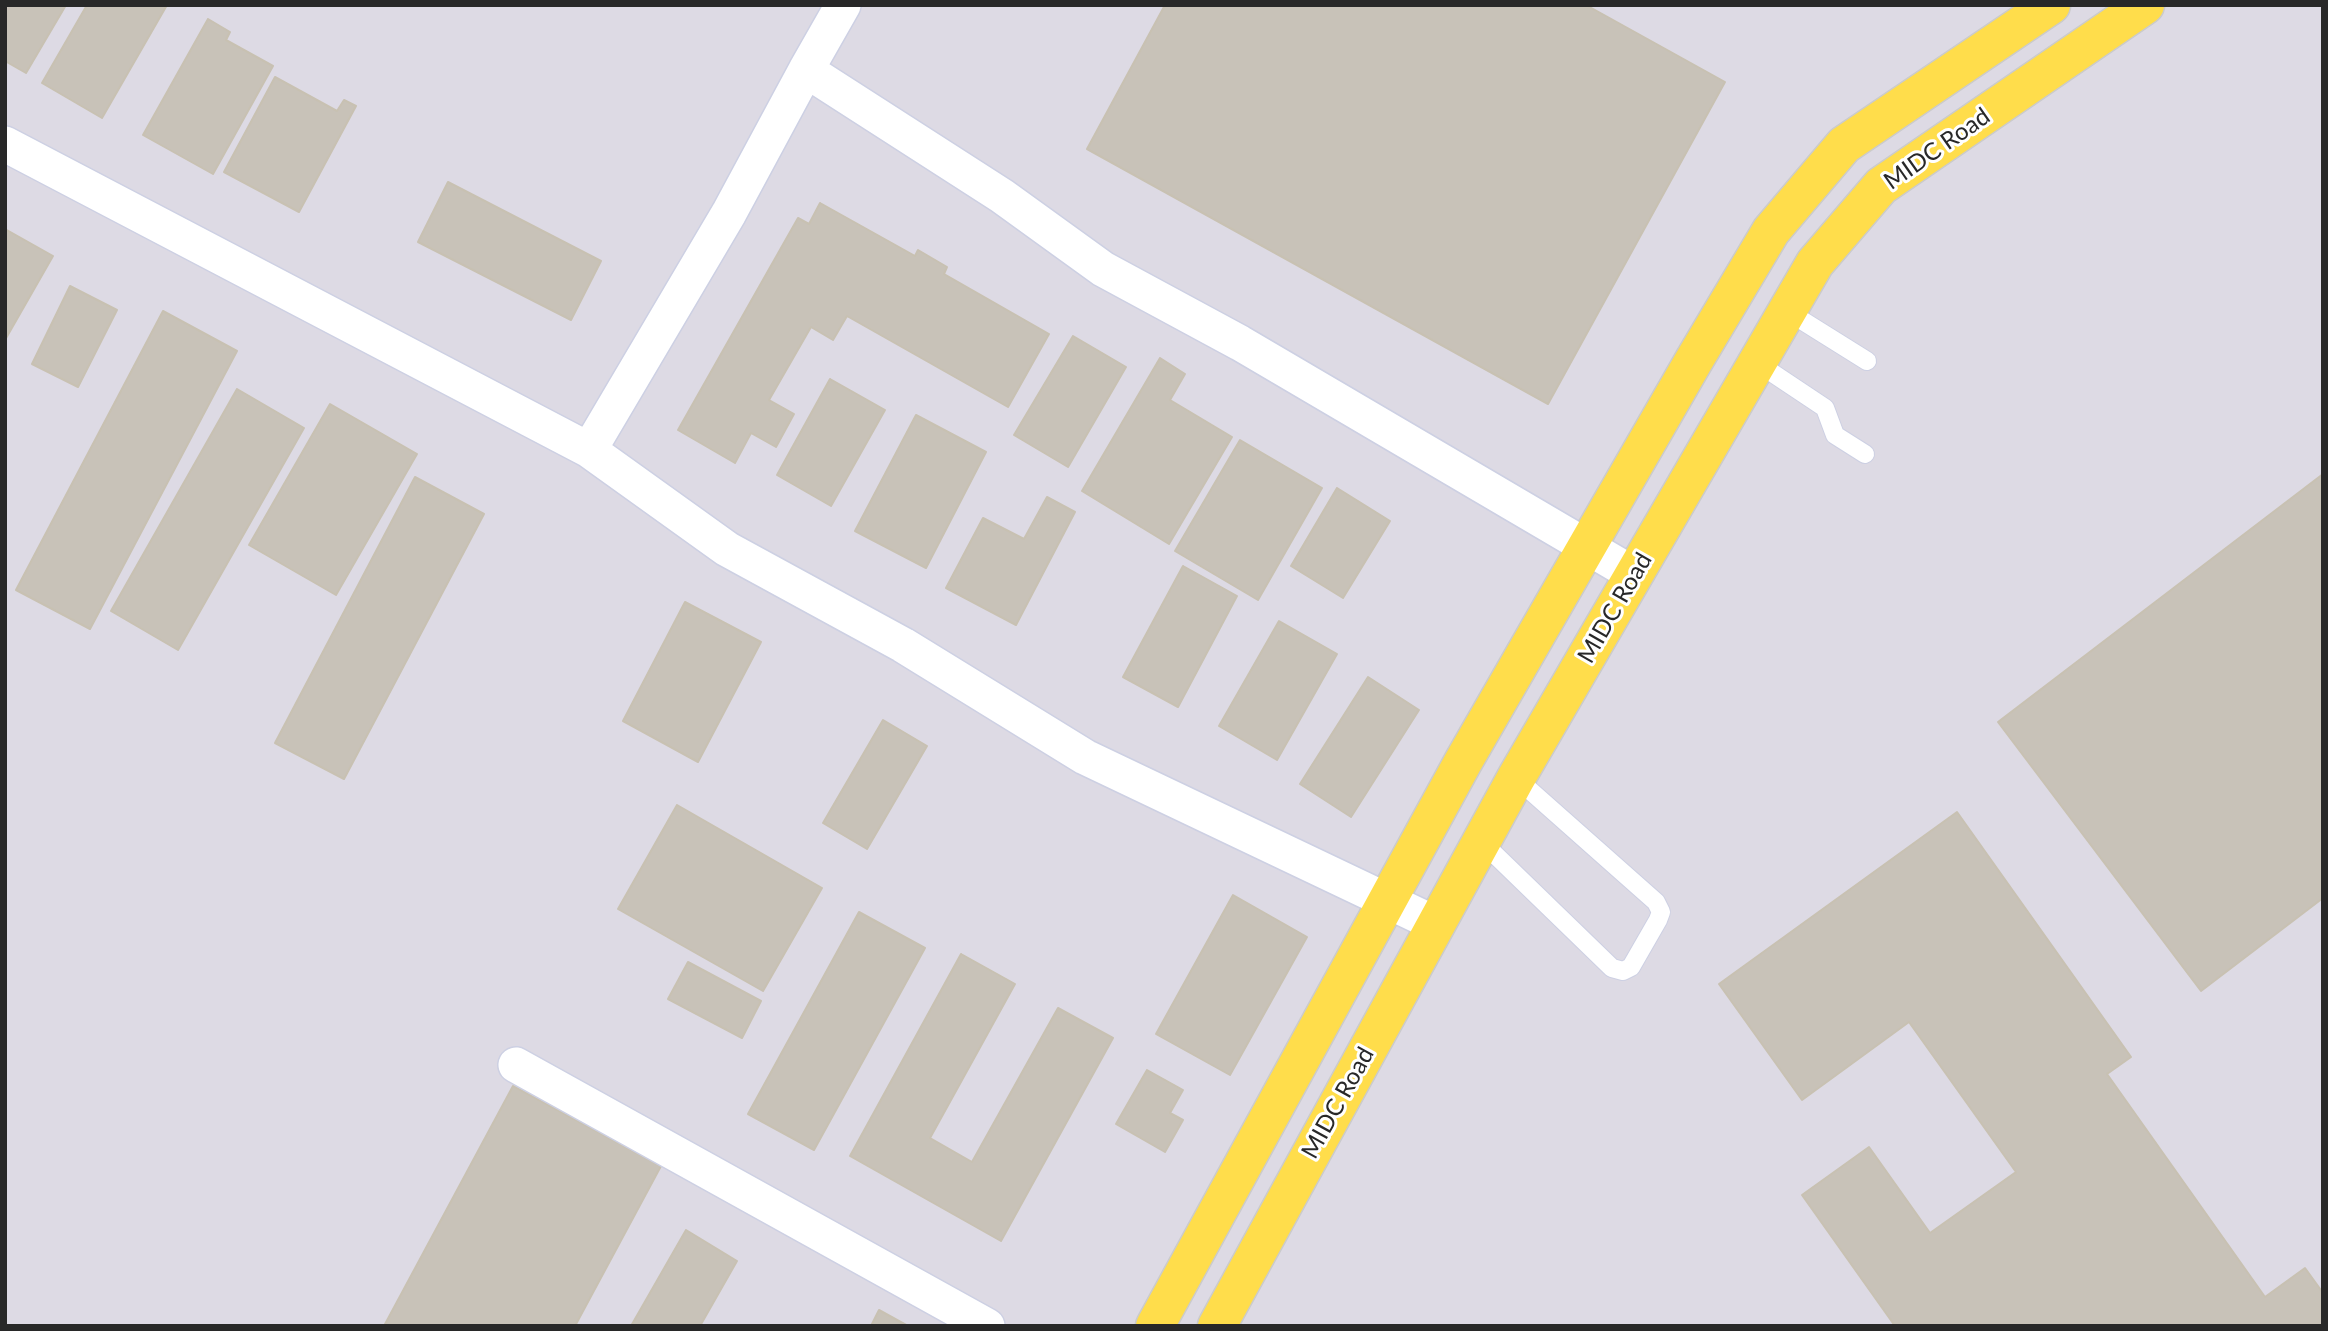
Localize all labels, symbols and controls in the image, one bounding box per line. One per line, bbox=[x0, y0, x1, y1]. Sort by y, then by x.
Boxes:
street label: MIDC Road bbox=[1879, 102, 1995, 196]
street label: MIDC Road bbox=[1572, 548, 1658, 668]
street label: MIDC Road bbox=[1296, 1042, 1380, 1164]

